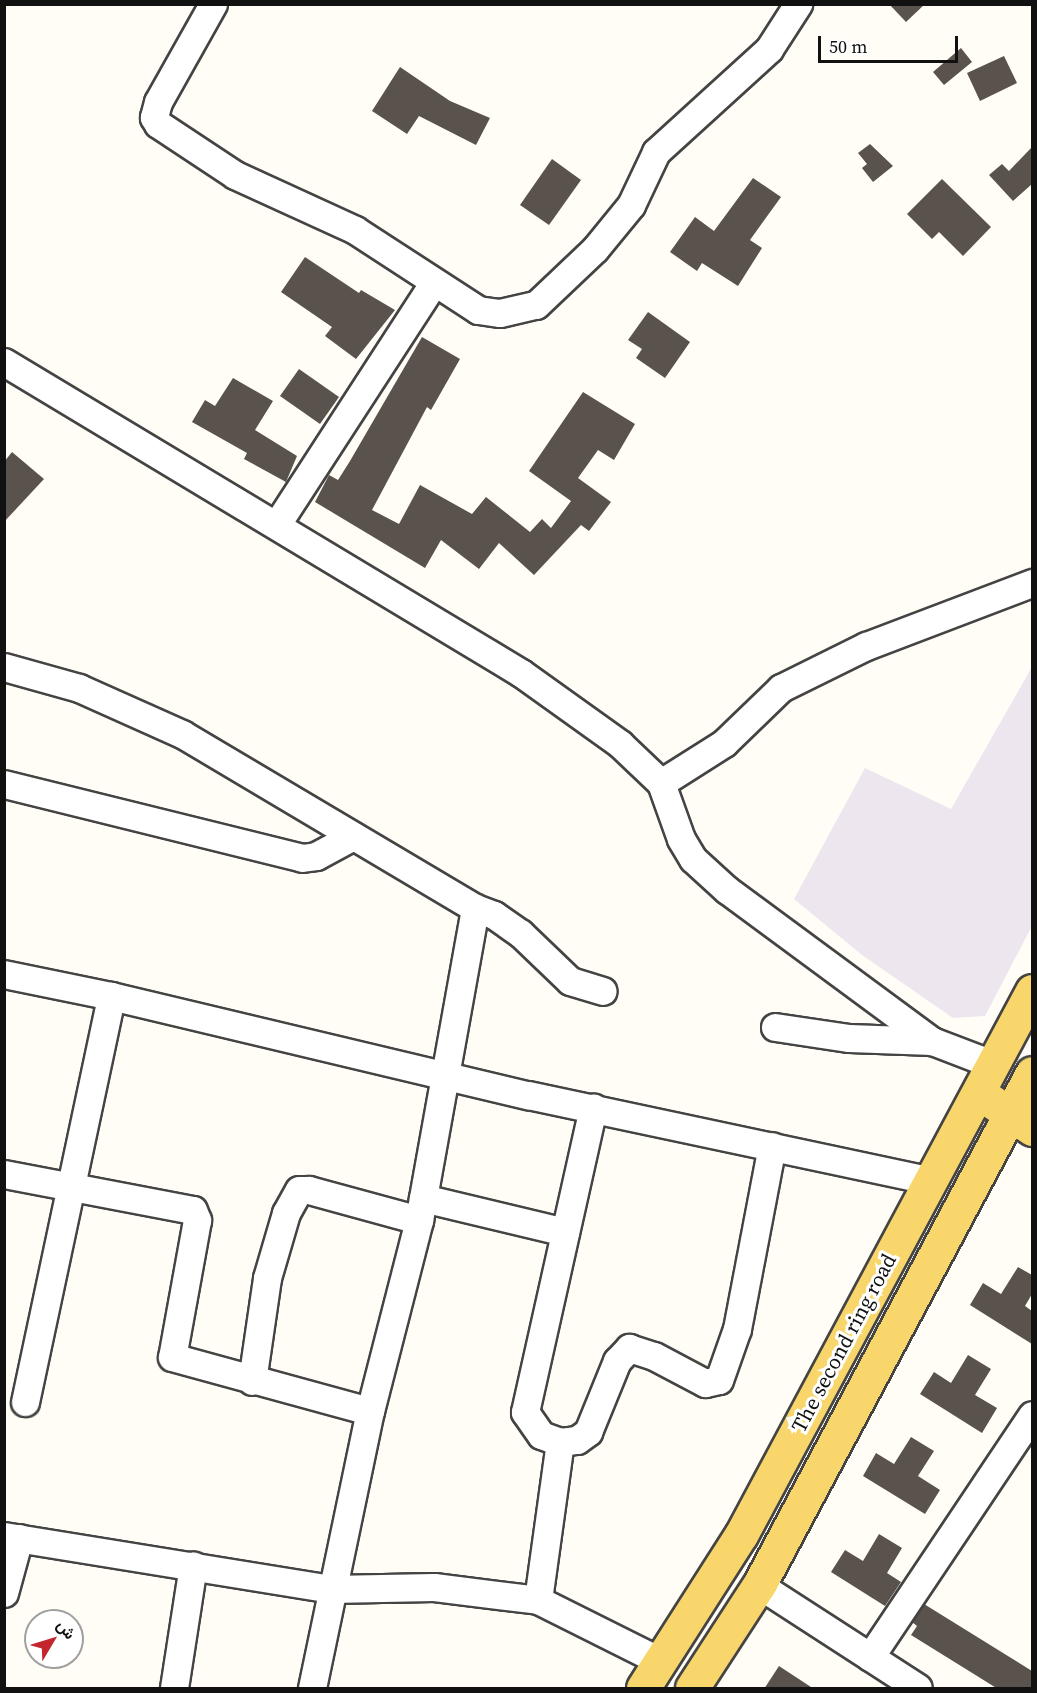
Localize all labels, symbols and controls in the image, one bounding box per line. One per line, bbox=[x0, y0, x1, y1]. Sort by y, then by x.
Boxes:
scale bar bbox=[821, 24, 960, 62]
text: 50 m bbox=[829, 34, 867, 59]
street label: The second ring road bbox=[786, 1249, 902, 1437]
north arrow bbox=[24, 1609, 84, 1669]
text: ش bbox=[52, 1615, 81, 1643]

